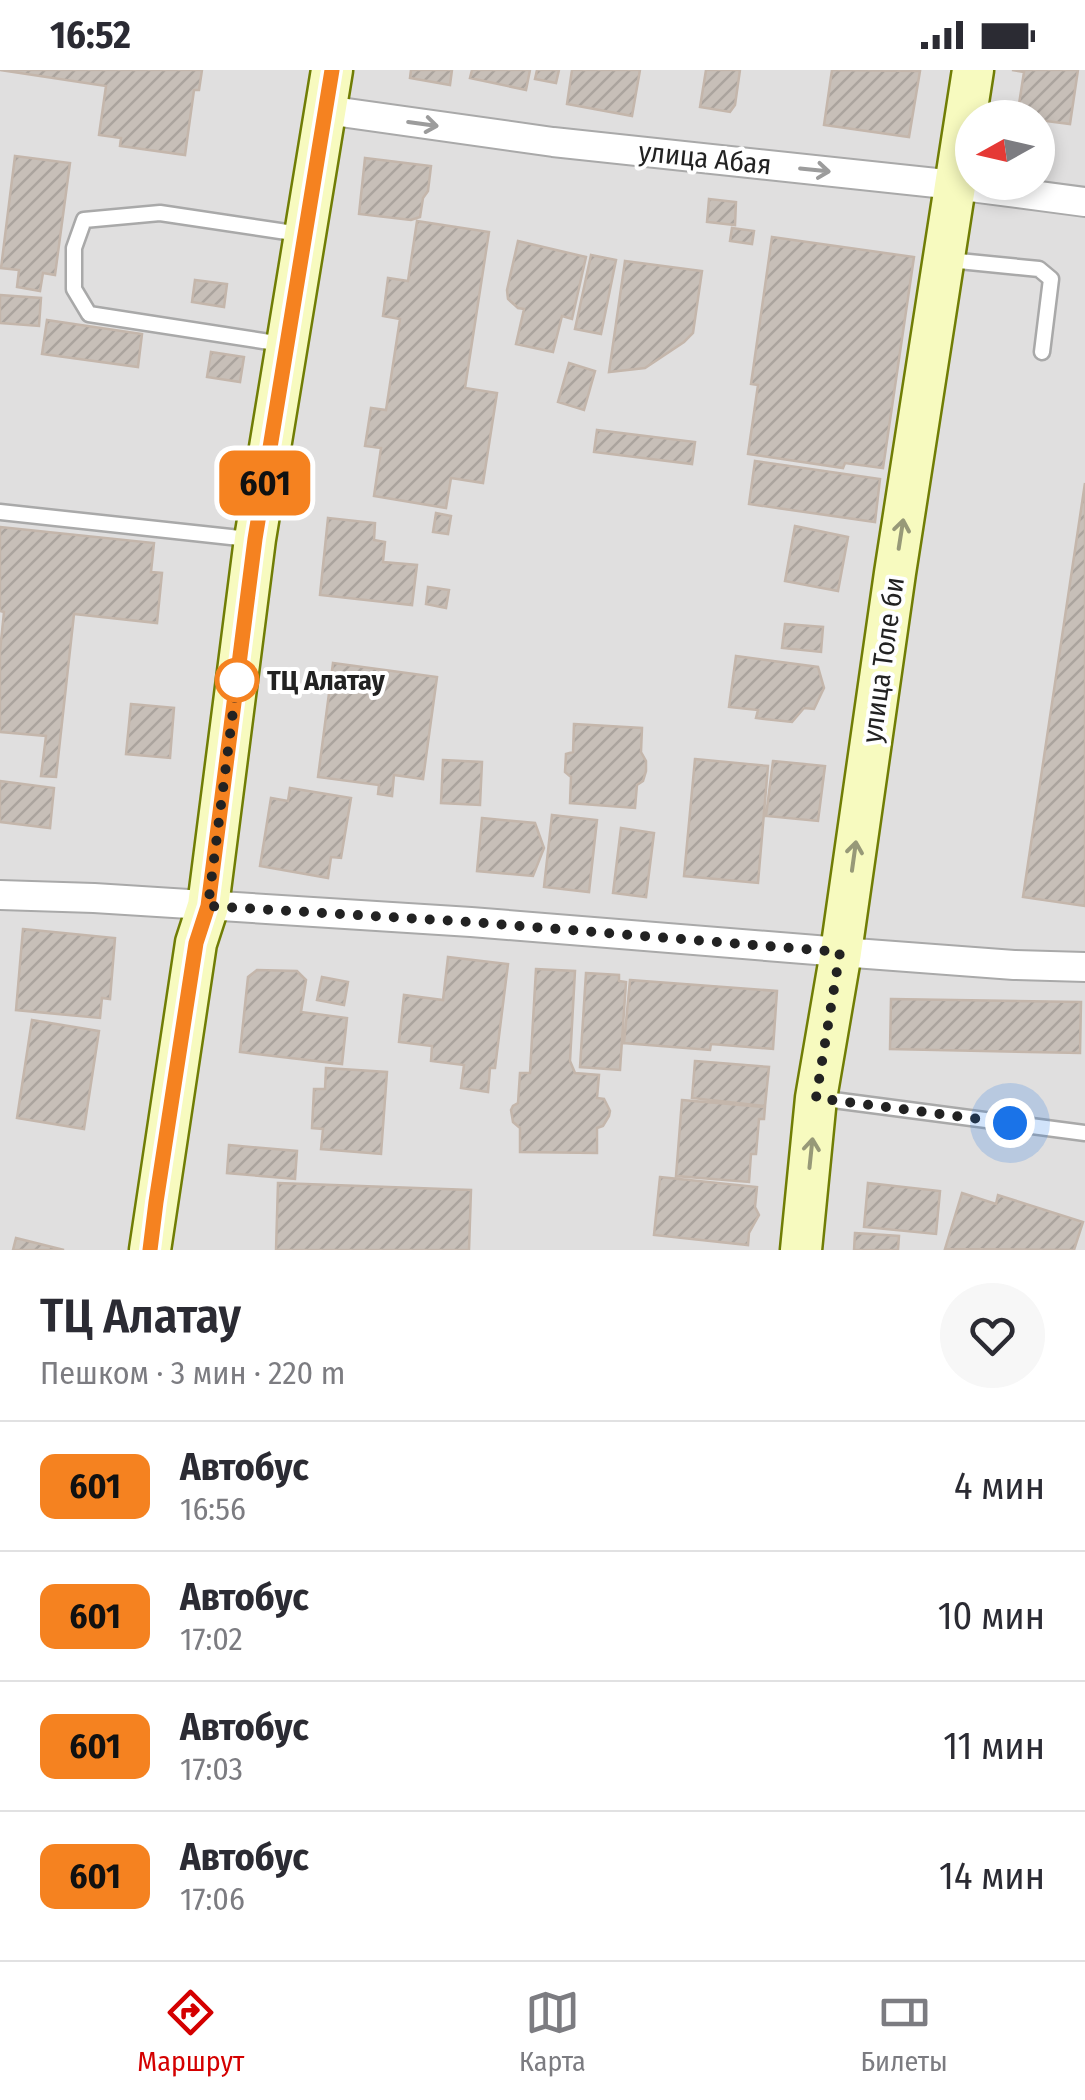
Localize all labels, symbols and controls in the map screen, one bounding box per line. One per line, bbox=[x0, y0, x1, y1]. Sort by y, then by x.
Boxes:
text: 16:52 bbox=[50, 12, 131, 58]
north arrow bbox=[955, 100, 1055, 200]
map controls bbox=[955, 100, 1055, 200]
one-way arrow bbox=[406, 115, 439, 133]
street label: улица Абая bbox=[637, 135, 773, 181]
one-way arrow bbox=[799, 161, 831, 180]
line badge: 601 bbox=[208, 450, 322, 516]
text: 601 bbox=[239, 462, 291, 504]
one-way arrow bbox=[892, 519, 911, 551]
street label: улица Толе би bbox=[855, 575, 911, 745]
marker: ТЦ Алатау bbox=[216, 659, 258, 701]
place label: ТЦ Алатау bbox=[267, 664, 386, 697]
one-way arrow bbox=[846, 840, 864, 873]
your location bbox=[985, 1098, 1035, 1148]
one-way arrow bbox=[802, 1137, 821, 1170]
button: heart bbox=[940, 1283, 1045, 1388]
text: ТЦ Алатау bbox=[40, 1287, 241, 1345]
text: Пешком · 3 мин · 220 m bbox=[40, 1354, 345, 1392]
text: Автобус bbox=[180, 1444, 309, 1490]
text: 4 мин bbox=[954, 1463, 1045, 1509]
text: 601 bbox=[69, 1465, 121, 1507]
text: 16:56 bbox=[180, 1490, 246, 1528]
text: Автобус bbox=[180, 1574, 309, 1620]
text: 10 мин bbox=[938, 1593, 1045, 1639]
text: 601 bbox=[69, 1595, 121, 1637]
text: 17:02 bbox=[180, 1620, 243, 1658]
text: Автобус bbox=[180, 1704, 309, 1750]
text: 11 мин bbox=[943, 1723, 1045, 1769]
text: 601 bbox=[69, 1725, 121, 1767]
text: 17:03 bbox=[180, 1750, 243, 1788]
text: Автобус bbox=[180, 1834, 309, 1880]
text: 14 мин bbox=[939, 1853, 1045, 1899]
text: 601 bbox=[69, 1855, 121, 1897]
text: 17:06 bbox=[180, 1880, 245, 1918]
tab: Маршрут bbox=[137, 1985, 244, 2078]
tab: Карта bbox=[519, 1985, 586, 2078]
tab: Билеты bbox=[860, 1985, 948, 2078]

